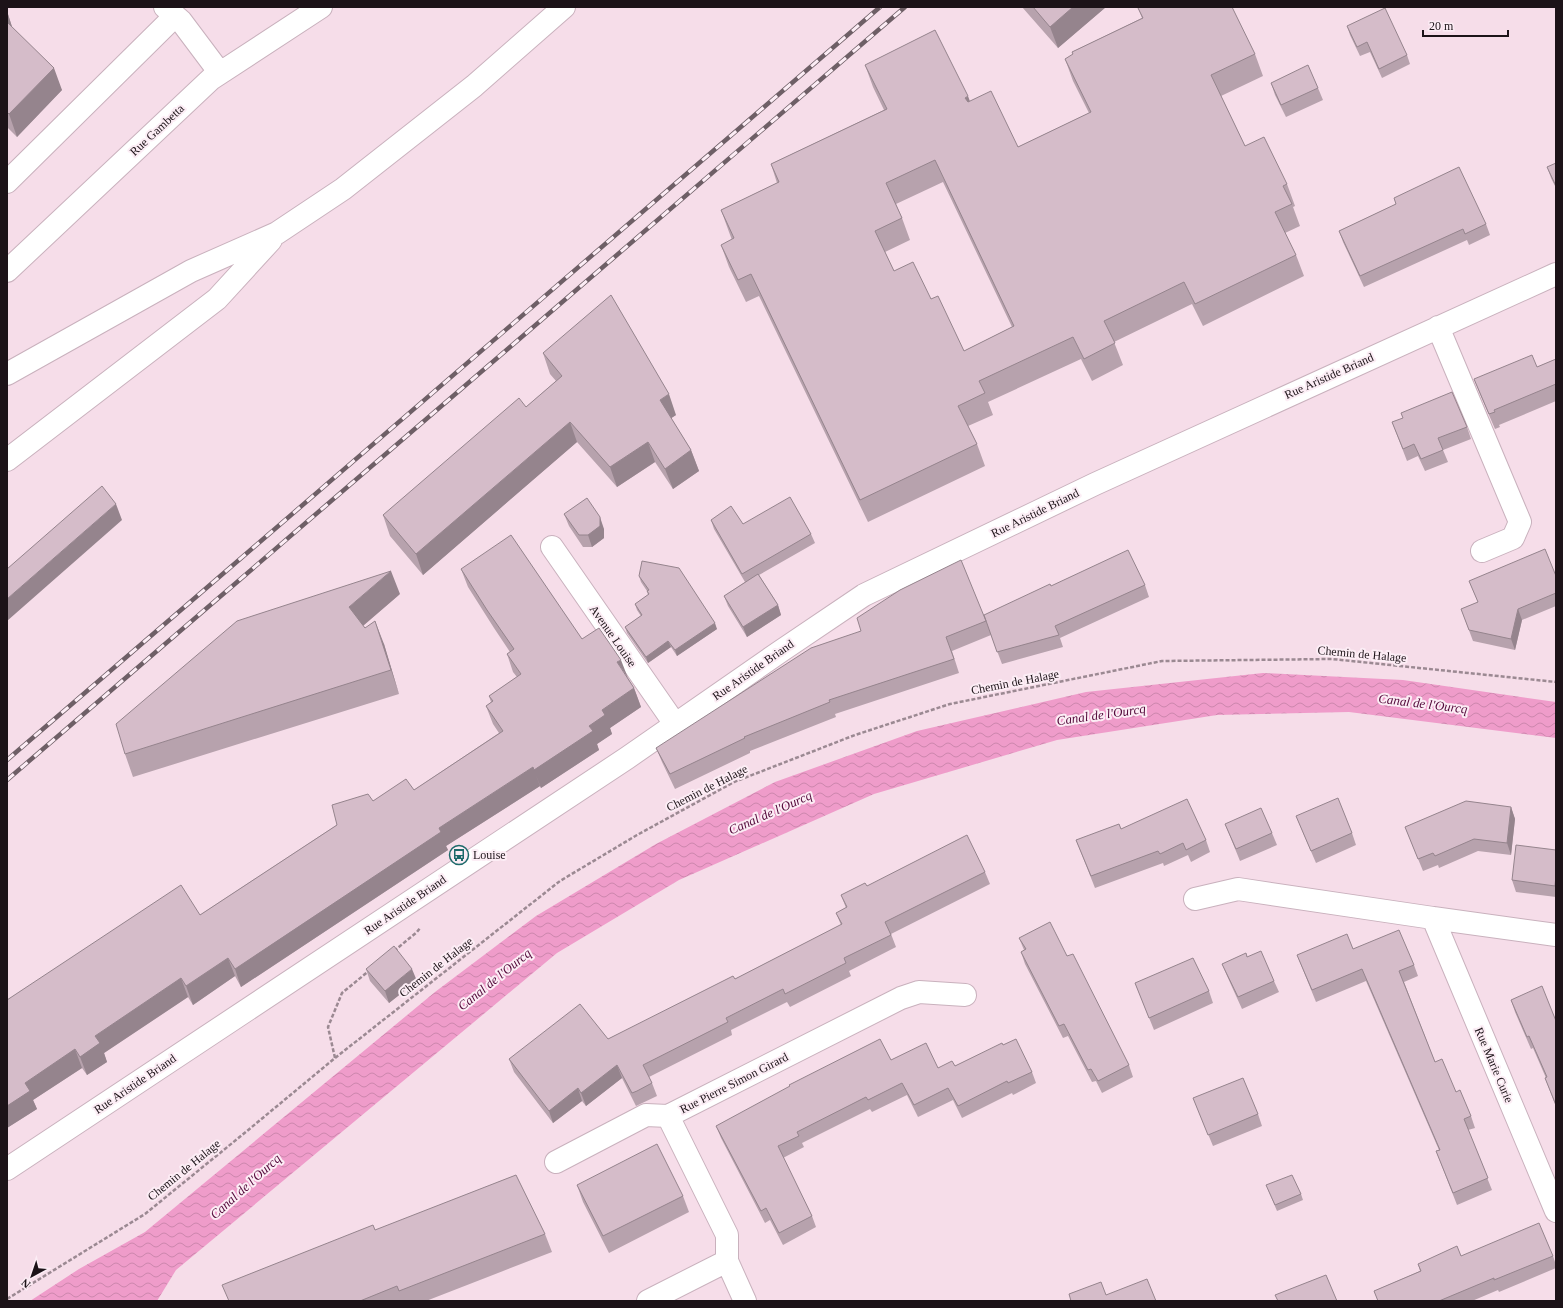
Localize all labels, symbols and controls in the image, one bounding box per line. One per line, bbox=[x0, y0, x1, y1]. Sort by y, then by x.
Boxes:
scale bar bbox=[1423, 12, 1508, 38]
text: 20 m bbox=[1429, 19, 1454, 33]
street label: Rue Gambetta bbox=[127, 101, 187, 159]
street label: Rue Aristide Briand bbox=[1282, 350, 1376, 402]
street label: Rue Aristide Briand bbox=[989, 486, 1081, 540]
street label: Avenue Louise bbox=[587, 602, 639, 670]
street label: Rue Aristide Briand bbox=[710, 637, 796, 703]
street label: Chemin de Halage bbox=[1317, 643, 1407, 665]
street label: Chemin de Halage bbox=[970, 667, 1060, 697]
water label: Canal de l'Ourcq bbox=[1378, 691, 1469, 716]
water label: Canal de l'Ourcq bbox=[1056, 701, 1147, 728]
street label: Chemin de Halage bbox=[664, 761, 750, 815]
water label: Canal de l'Ourcq bbox=[726, 787, 815, 838]
bus stop icon: Louise bbox=[448, 844, 470, 866]
place label: Louise bbox=[473, 848, 506, 862]
street label: Rue Aristide Briand bbox=[361, 872, 449, 938]
street label: Chemin de Halage bbox=[397, 934, 475, 1000]
water label: Canal de l'Ourcq bbox=[455, 945, 534, 1013]
street label: Rue Marie Curie bbox=[1472, 1025, 1516, 1105]
street label: Rue Pierre Simon Girard bbox=[678, 1050, 790, 1116]
street label: Rue Aristide Briand bbox=[91, 1051, 179, 1117]
street label: Chemin de Halage bbox=[145, 1136, 223, 1204]
water label: Canal de l'Ourcq bbox=[207, 1150, 284, 1222]
north arrow bbox=[12, 1256, 52, 1296]
text: N bbox=[19, 1276, 32, 1291]

